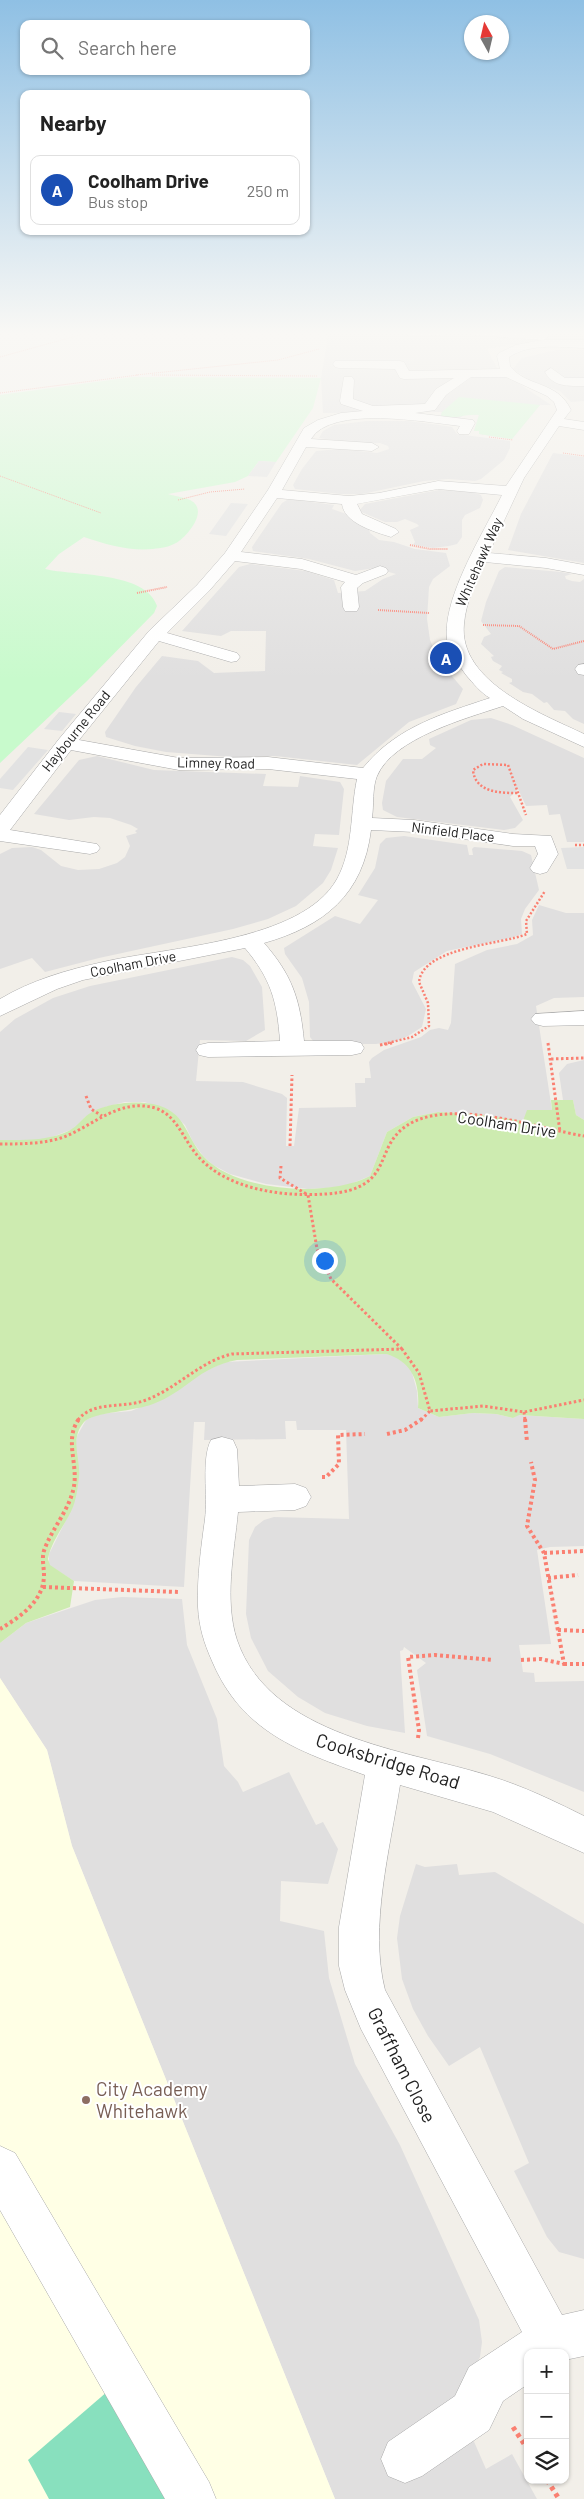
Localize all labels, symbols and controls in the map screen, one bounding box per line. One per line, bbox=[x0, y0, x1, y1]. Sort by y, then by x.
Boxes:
north arrow bbox=[464, 15, 509, 60]
search box bbox=[20, 20, 310, 75]
icon: search bbox=[38, 34, 66, 62]
text: Search here bbox=[78, 36, 177, 59]
text: Nearby bbox=[40, 110, 106, 135]
text: Coolham Drive bbox=[88, 169, 209, 192]
text: A bbox=[52, 181, 62, 200]
text: 250 m bbox=[247, 181, 289, 200]
text: Bus stop bbox=[88, 192, 148, 211]
street label: Whitehawk Way bbox=[451, 514, 506, 609]
pin: A bbox=[430, 639, 462, 677]
street label: Haybourne Road bbox=[38, 687, 113, 775]
street label: Limney Road bbox=[177, 753, 255, 772]
street label: Ninfield Place bbox=[411, 818, 496, 845]
street label: Coolham Drive bbox=[88, 947, 177, 980]
street label: Coolham Drive bbox=[456, 1106, 558, 1141]
your location bbox=[312, 1248, 338, 1274]
street label: Cooksbridge Road bbox=[313, 1728, 463, 1793]
street label: Graffham Close bbox=[363, 2003, 441, 2126]
place label: City Academy Whitehawk bbox=[96, 2077, 208, 2122]
marker: City Academy Whitehawk bbox=[80, 2094, 92, 2106]
map controls bbox=[524, 2349, 569, 2484]
button: + bbox=[524, 2349, 569, 2394]
button: − bbox=[524, 2394, 569, 2439]
button: layers bbox=[524, 2439, 569, 2484]

